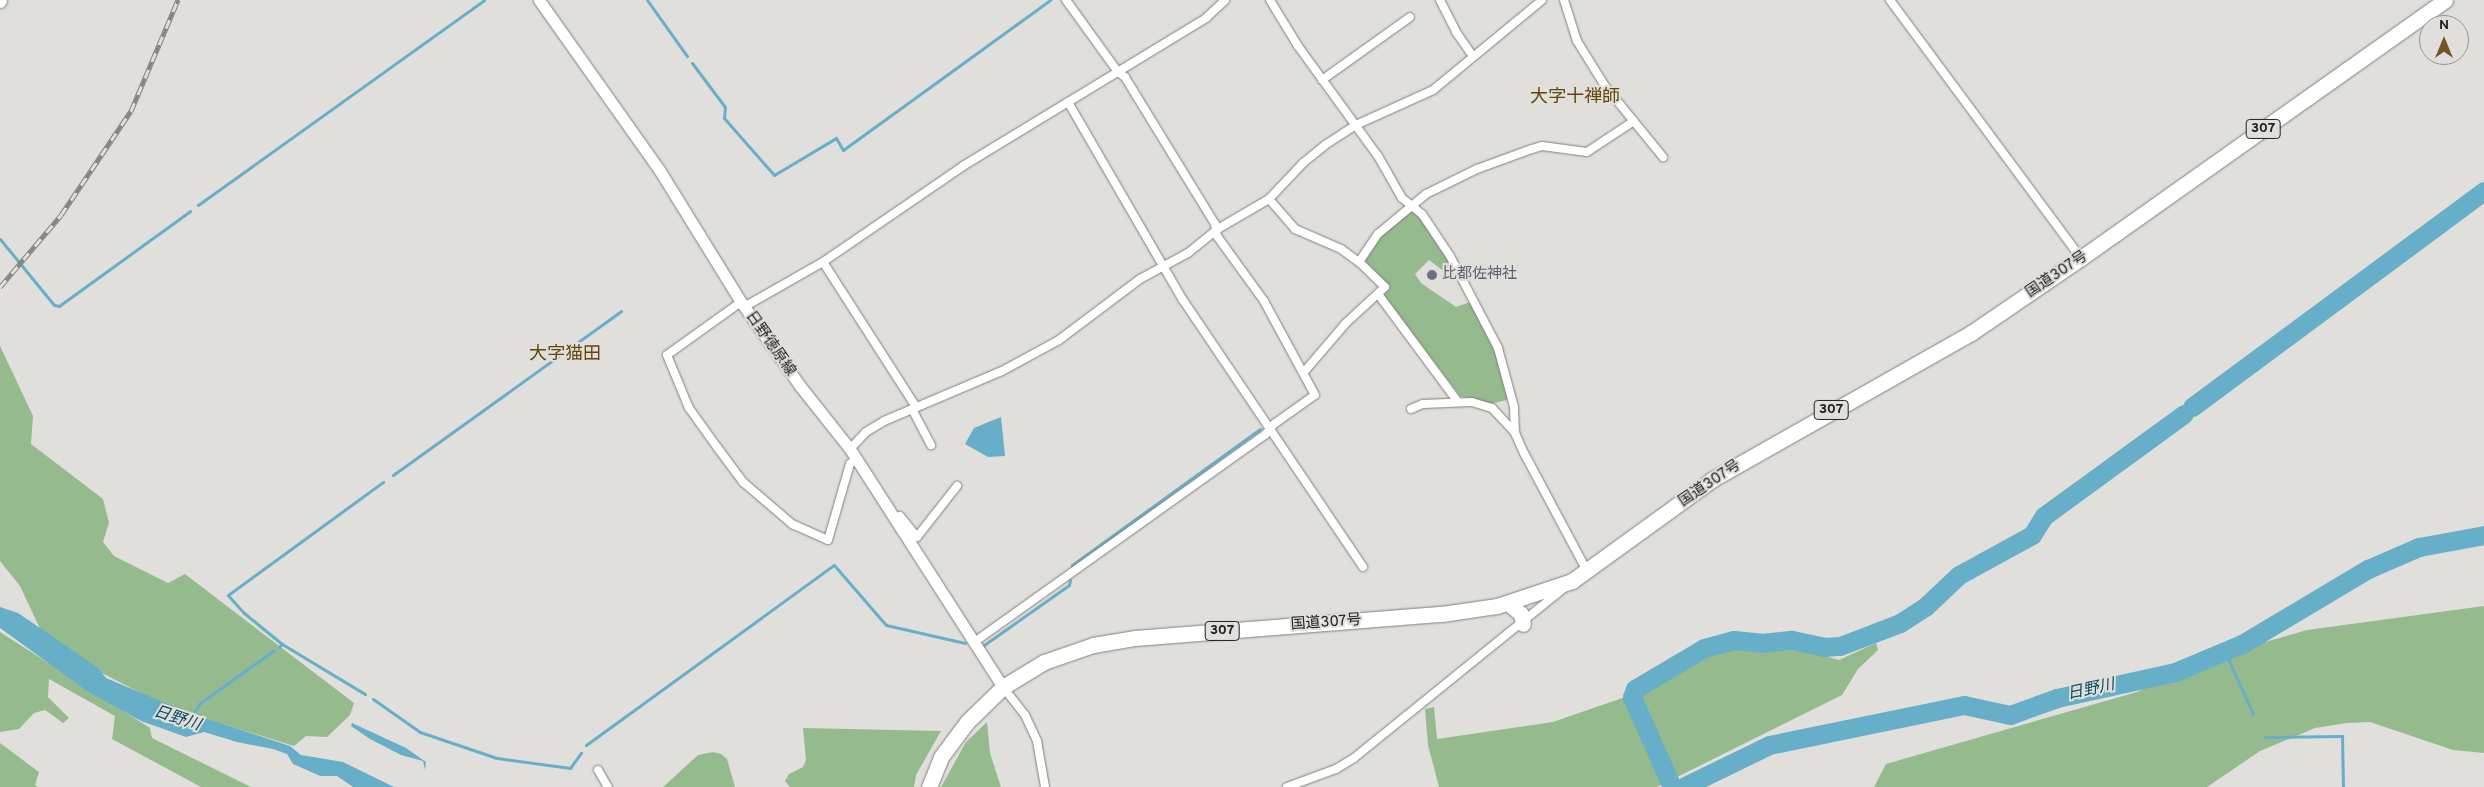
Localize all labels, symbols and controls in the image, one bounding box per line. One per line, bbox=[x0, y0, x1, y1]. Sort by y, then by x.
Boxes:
north arrow bbox=[2419, 15, 2469, 65]
text: N bbox=[2439, 17, 2449, 34]
district label: 大字十禅師 bbox=[1530, 87, 1620, 109]
road number: 307 bbox=[2246, 118, 2280, 140]
street label: 国道307号 bbox=[2023, 248, 2091, 302]
place label: 比都佐神社 bbox=[1442, 266, 1517, 284]
marker: 比都佐神社 bbox=[1426, 269, 1438, 281]
street label: 日野徳原線 bbox=[741, 308, 799, 380]
district label: 大字猫田 bbox=[529, 344, 601, 366]
road number: 307 bbox=[1814, 398, 1848, 422]
street label: 国道307号 bbox=[1676, 457, 1744, 511]
street label: 国道307号 bbox=[1290, 612, 1362, 634]
road number: 307 bbox=[1204, 620, 1240, 642]
water label: 日野川 bbox=[2066, 676, 2116, 704]
water label: 日野川 bbox=[151, 702, 203, 736]

